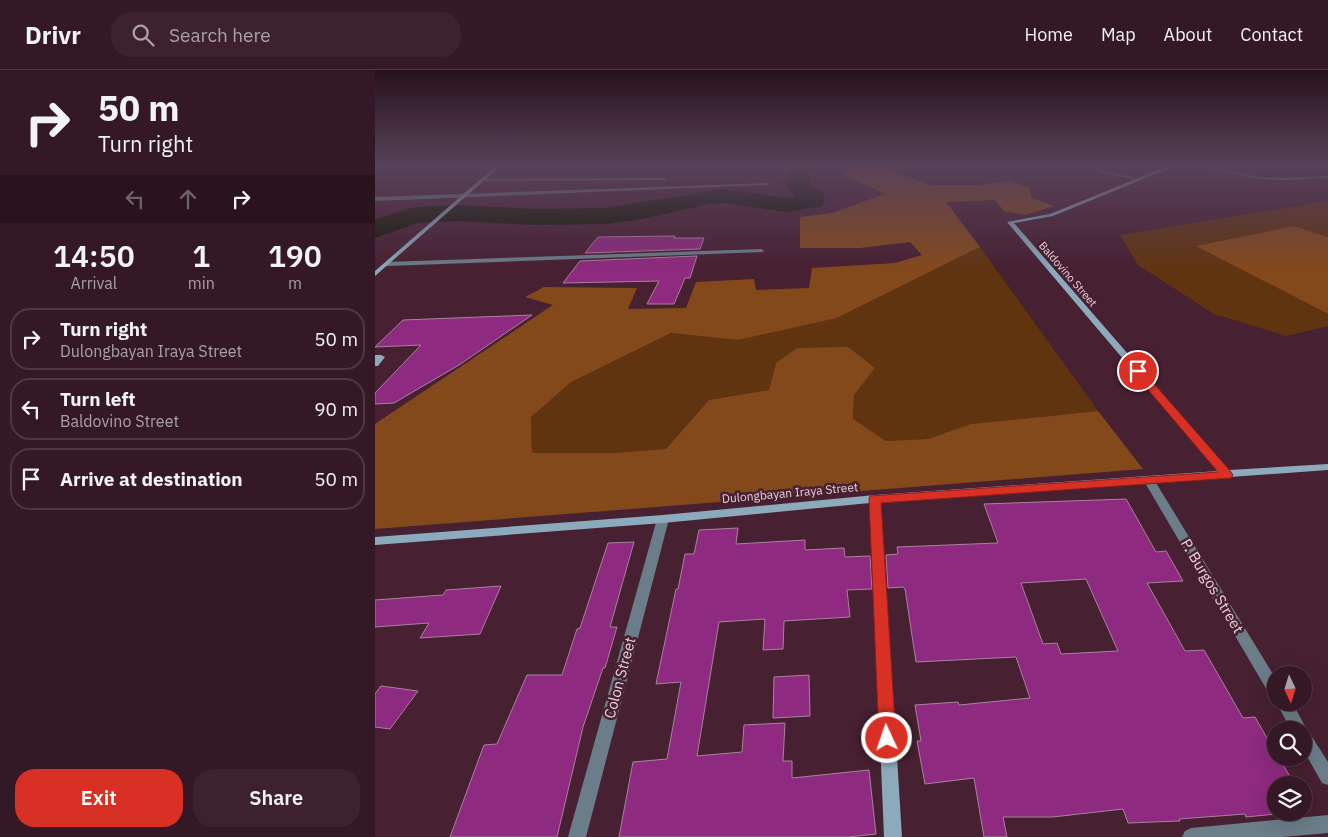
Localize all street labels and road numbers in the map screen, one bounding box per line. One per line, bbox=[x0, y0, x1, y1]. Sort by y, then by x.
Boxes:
street label: Baldovino Street bbox=[1036, 239, 1100, 310]
street label: Dulongbayan Iraya Street bbox=[721, 479, 859, 506]
street label: P. Burgos Street bbox=[1177, 535, 1248, 636]
street label: Colon Street bbox=[600, 635, 639, 721]

